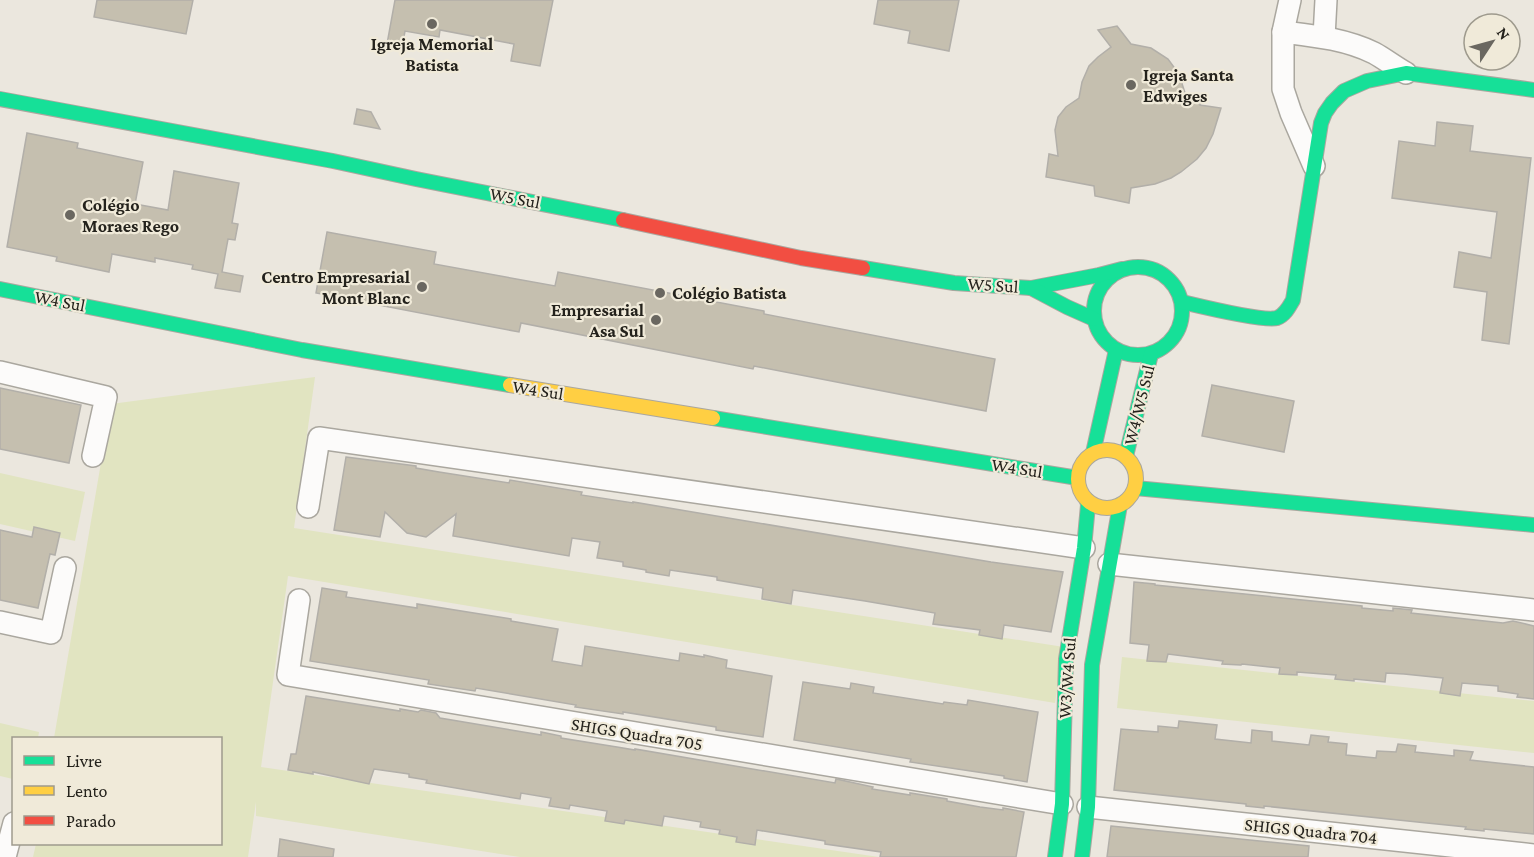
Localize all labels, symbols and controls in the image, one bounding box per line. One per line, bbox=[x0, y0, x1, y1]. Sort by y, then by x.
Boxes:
north arrow bbox=[1462, 12, 1522, 72]
marker: Igreja Memorial Batista bbox=[425, 17, 439, 31]
text: N bbox=[1494, 24, 1514, 43]
place label: Igreja Memorial Batista bbox=[371, 34, 493, 75]
place label: Igreja Santa Edwiges bbox=[1143, 65, 1234, 106]
marker: Igreja Santa Edwiges bbox=[1124, 78, 1138, 92]
street label: W5 Sul bbox=[488, 183, 542, 213]
place label: Colégio Moraes Rego bbox=[82, 195, 179, 236]
marker: Colégio Moraes Rego bbox=[63, 208, 77, 222]
place label: Centro Empresarial Mont Blanc bbox=[261, 267, 410, 308]
street label: W5 Sul bbox=[967, 273, 1019, 297]
marker: Centro Empresarial Mont Blanc bbox=[415, 280, 429, 294]
place label: Colégio Batista bbox=[672, 283, 787, 303]
street label: W4 Sul bbox=[33, 286, 87, 316]
marker: Colégio Batista bbox=[653, 286, 667, 300]
place label: Empresarial Asa Sul bbox=[551, 300, 644, 341]
marker: Empresarial Asa Sul bbox=[649, 313, 663, 327]
street label: W4/W5 Sul bbox=[1119, 363, 1159, 447]
street label: W4 Sul bbox=[511, 376, 565, 404]
street label: W4 Sul bbox=[990, 454, 1044, 482]
street label: W3/W4 Sul bbox=[1054, 636, 1080, 719]
street label: SHIGS Quadra 705 bbox=[570, 714, 704, 754]
legend bbox=[12, 737, 222, 845]
text: Livre bbox=[66, 751, 102, 771]
text: Lento bbox=[66, 781, 107, 801]
text: Parado bbox=[66, 811, 116, 831]
street label: SHIGS Quadra 704 bbox=[1244, 814, 1378, 848]

